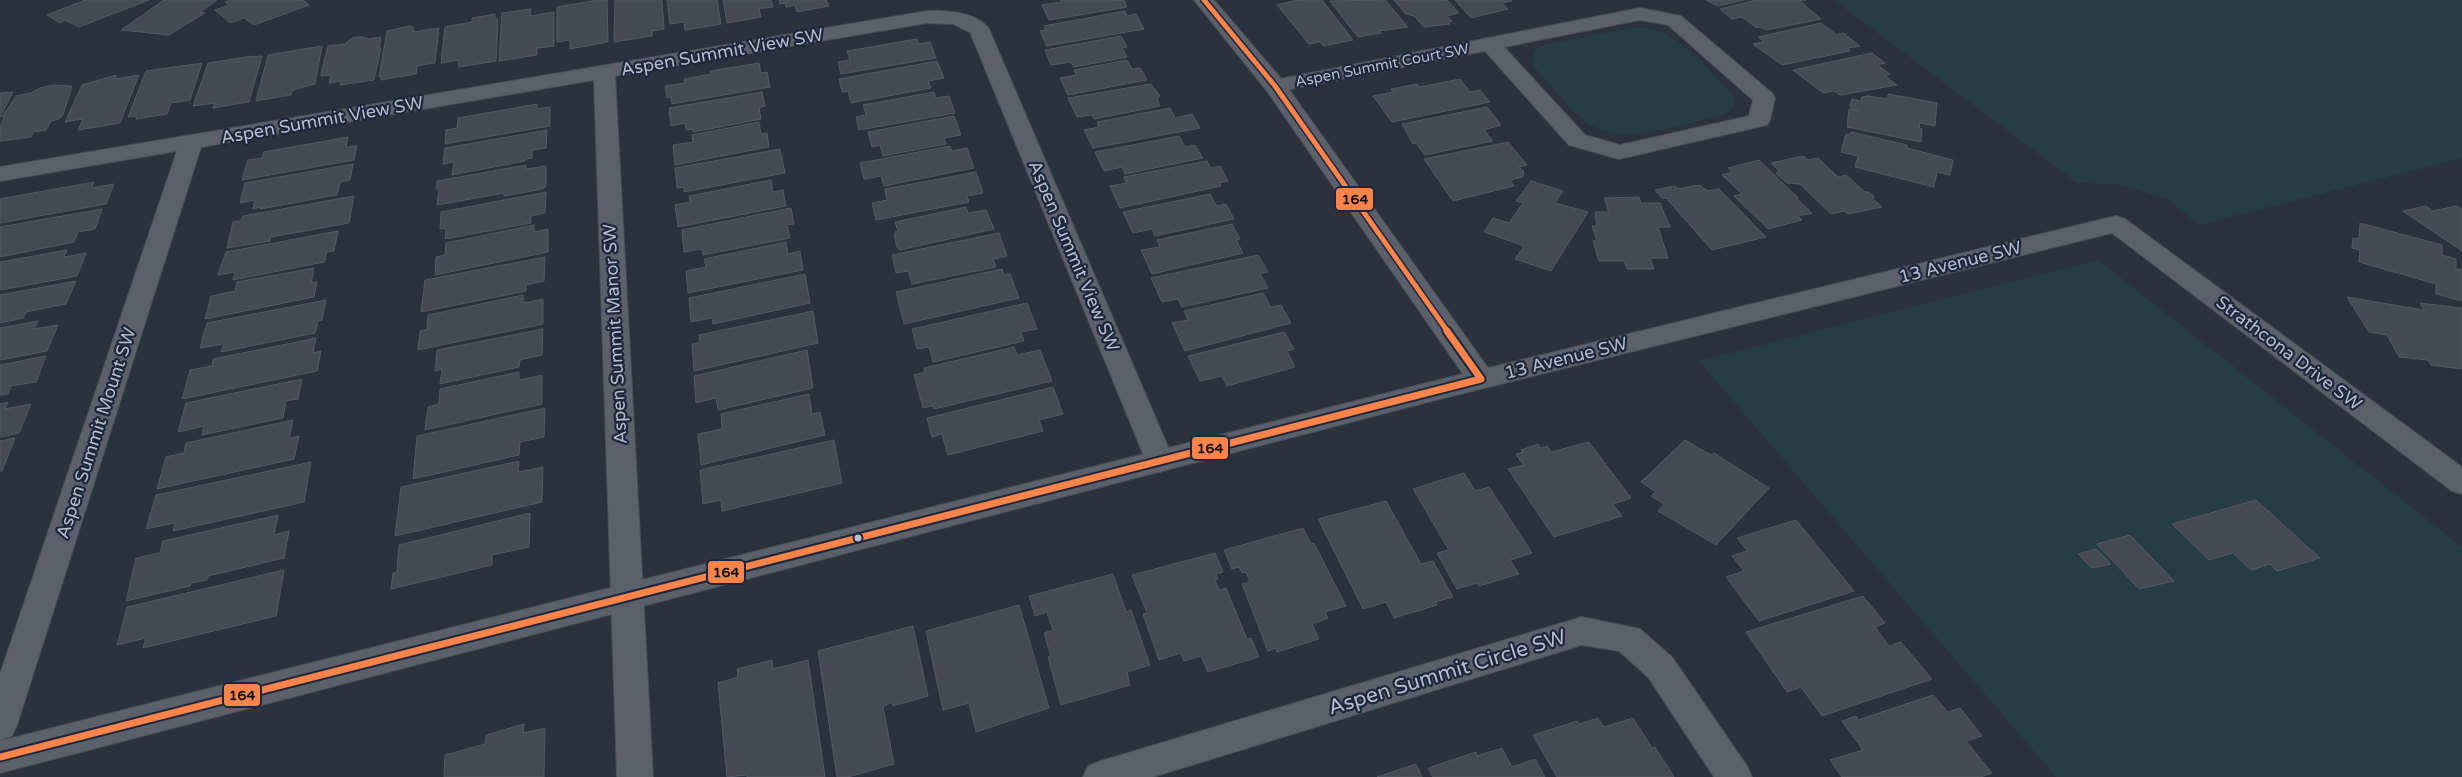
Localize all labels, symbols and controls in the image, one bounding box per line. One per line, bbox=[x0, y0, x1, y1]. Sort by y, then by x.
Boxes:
street label: Aspen Summit View SW bbox=[619, 23, 825, 81]
street label: Aspen Summit Court SW bbox=[1294, 39, 1470, 91]
street label: Aspen Summit View SW bbox=[219, 91, 425, 149]
street label: Aspen Summit View SW bbox=[1024, 157, 1124, 355]
line badge: 164 bbox=[1335, 187, 1374, 211]
text: 164 bbox=[1342, 191, 1368, 208]
street label: Aspen Summit Manor SW bbox=[598, 223, 632, 445]
street label: 13 Avenue SW bbox=[1896, 236, 2024, 288]
street label: Strathcona Drive SW bbox=[2212, 291, 2366, 415]
street label: Aspen Summit Mount SW bbox=[51, 325, 141, 541]
street label: 13 Avenue SW bbox=[1502, 332, 1630, 384]
line badge: 164 bbox=[1191, 436, 1229, 460]
text: 164 bbox=[1197, 440, 1223, 457]
unlabelled marker bbox=[853, 533, 863, 543]
line badge: 164 bbox=[707, 560, 745, 584]
text: 164 bbox=[713, 564, 739, 581]
street label: Aspen Summit Circle SW bbox=[1325, 624, 1569, 721]
line badge: 164 bbox=[223, 683, 261, 707]
text: 164 bbox=[229, 687, 255, 704]

